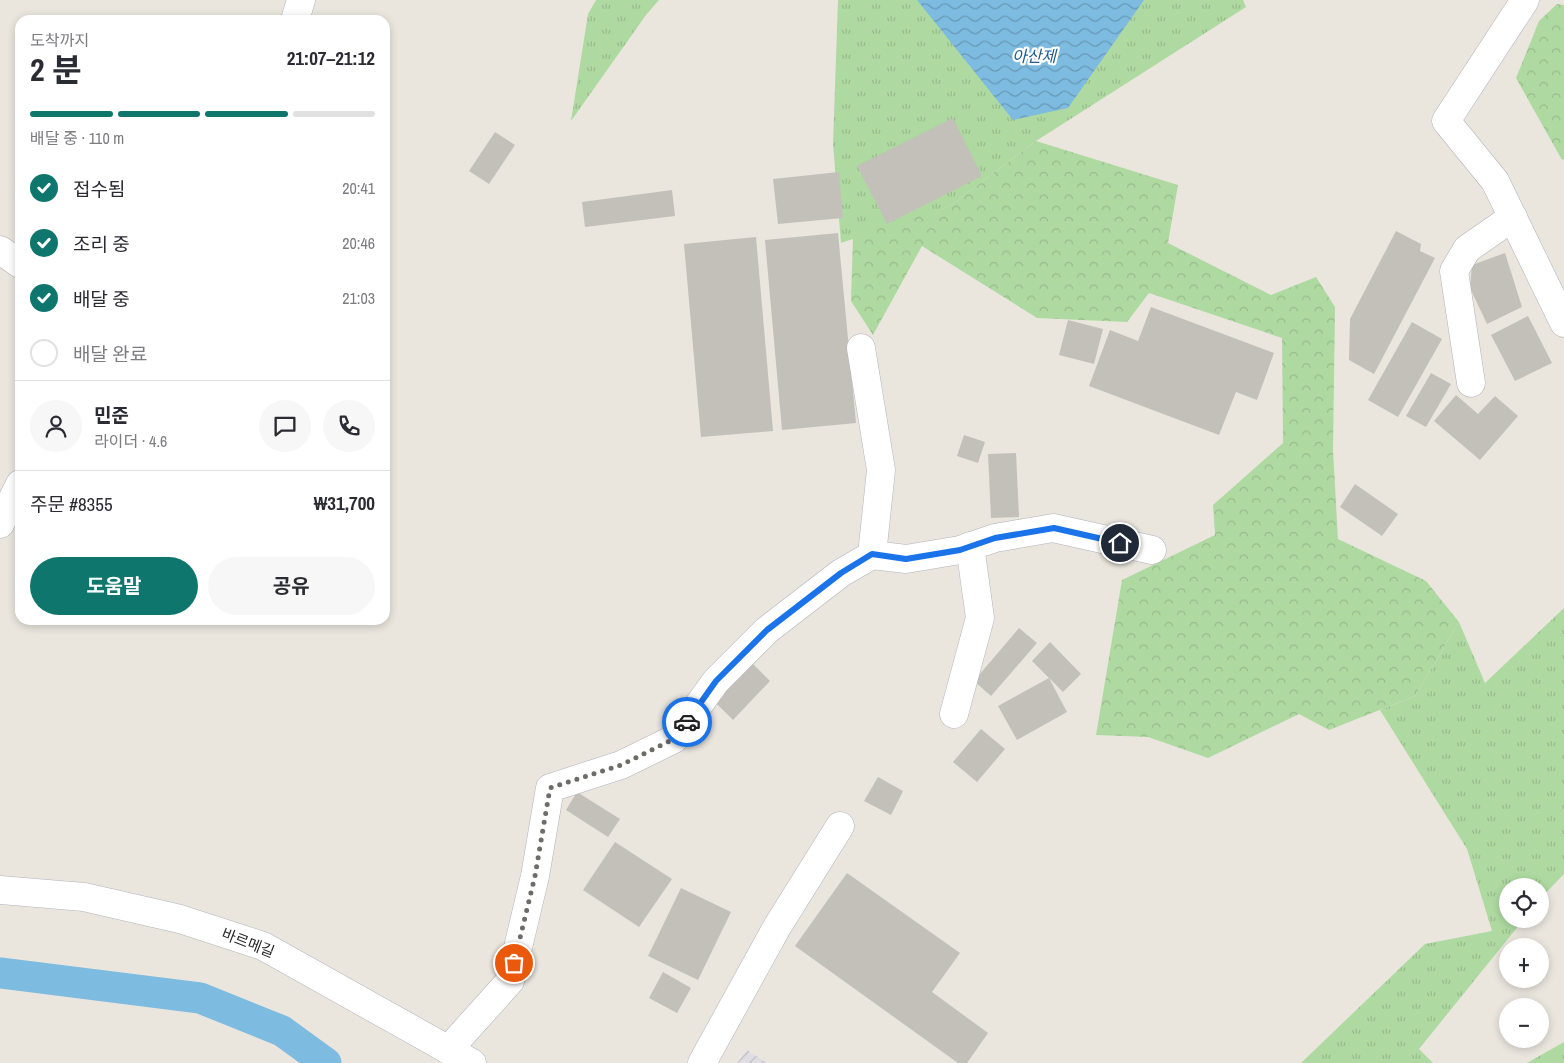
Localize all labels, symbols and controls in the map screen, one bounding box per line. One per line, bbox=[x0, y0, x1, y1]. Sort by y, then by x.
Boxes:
text: 도착까지 bbox=[30, 29, 89, 51]
text: 21:07–21:12 bbox=[287, 45, 375, 71]
water label: 아산제 bbox=[1012, 45, 1058, 67]
text: 2 분 bbox=[30, 48, 81, 91]
text: 배달 중 · 110 m bbox=[30, 127, 124, 149]
icon: check bbox=[30, 174, 58, 202]
text: 접수됨 bbox=[73, 176, 125, 202]
text: 20:41 bbox=[342, 177, 375, 199]
icon: check bbox=[30, 229, 58, 257]
text: 조리 중 bbox=[73, 231, 130, 257]
text: 20:46 bbox=[342, 232, 375, 254]
icon: check bbox=[30, 284, 58, 312]
text: 배달 중 bbox=[73, 286, 130, 312]
text: 21:03 bbox=[342, 287, 375, 309]
text: 배달 완료 bbox=[73, 341, 147, 367]
button: person bbox=[30, 400, 82, 452]
button: chat bbox=[259, 400, 311, 452]
button: phone bbox=[323, 400, 375, 452]
text: 민준 bbox=[94, 402, 129, 428]
text: 라이더 · 4.6 bbox=[94, 430, 167, 452]
text: ₩31,700 bbox=[314, 490, 375, 516]
text: 주문 #8355 bbox=[30, 491, 113, 517]
pin bbox=[1099, 522, 1141, 564]
icon: home bbox=[1106, 529, 1134, 557]
button: 도움말 bbox=[30, 557, 198, 615]
button: 공유 bbox=[208, 557, 375, 615]
courier bbox=[662, 697, 712, 747]
icon: car bbox=[673, 708, 701, 736]
map controls bbox=[1499, 878, 1549, 1048]
button: locate bbox=[1499, 878, 1549, 928]
street label: 바르메길 bbox=[219, 923, 278, 962]
button: + bbox=[1499, 938, 1549, 988]
pin bbox=[493, 942, 535, 984]
icon: bag bbox=[500, 949, 528, 977]
button: − bbox=[1499, 998, 1549, 1048]

